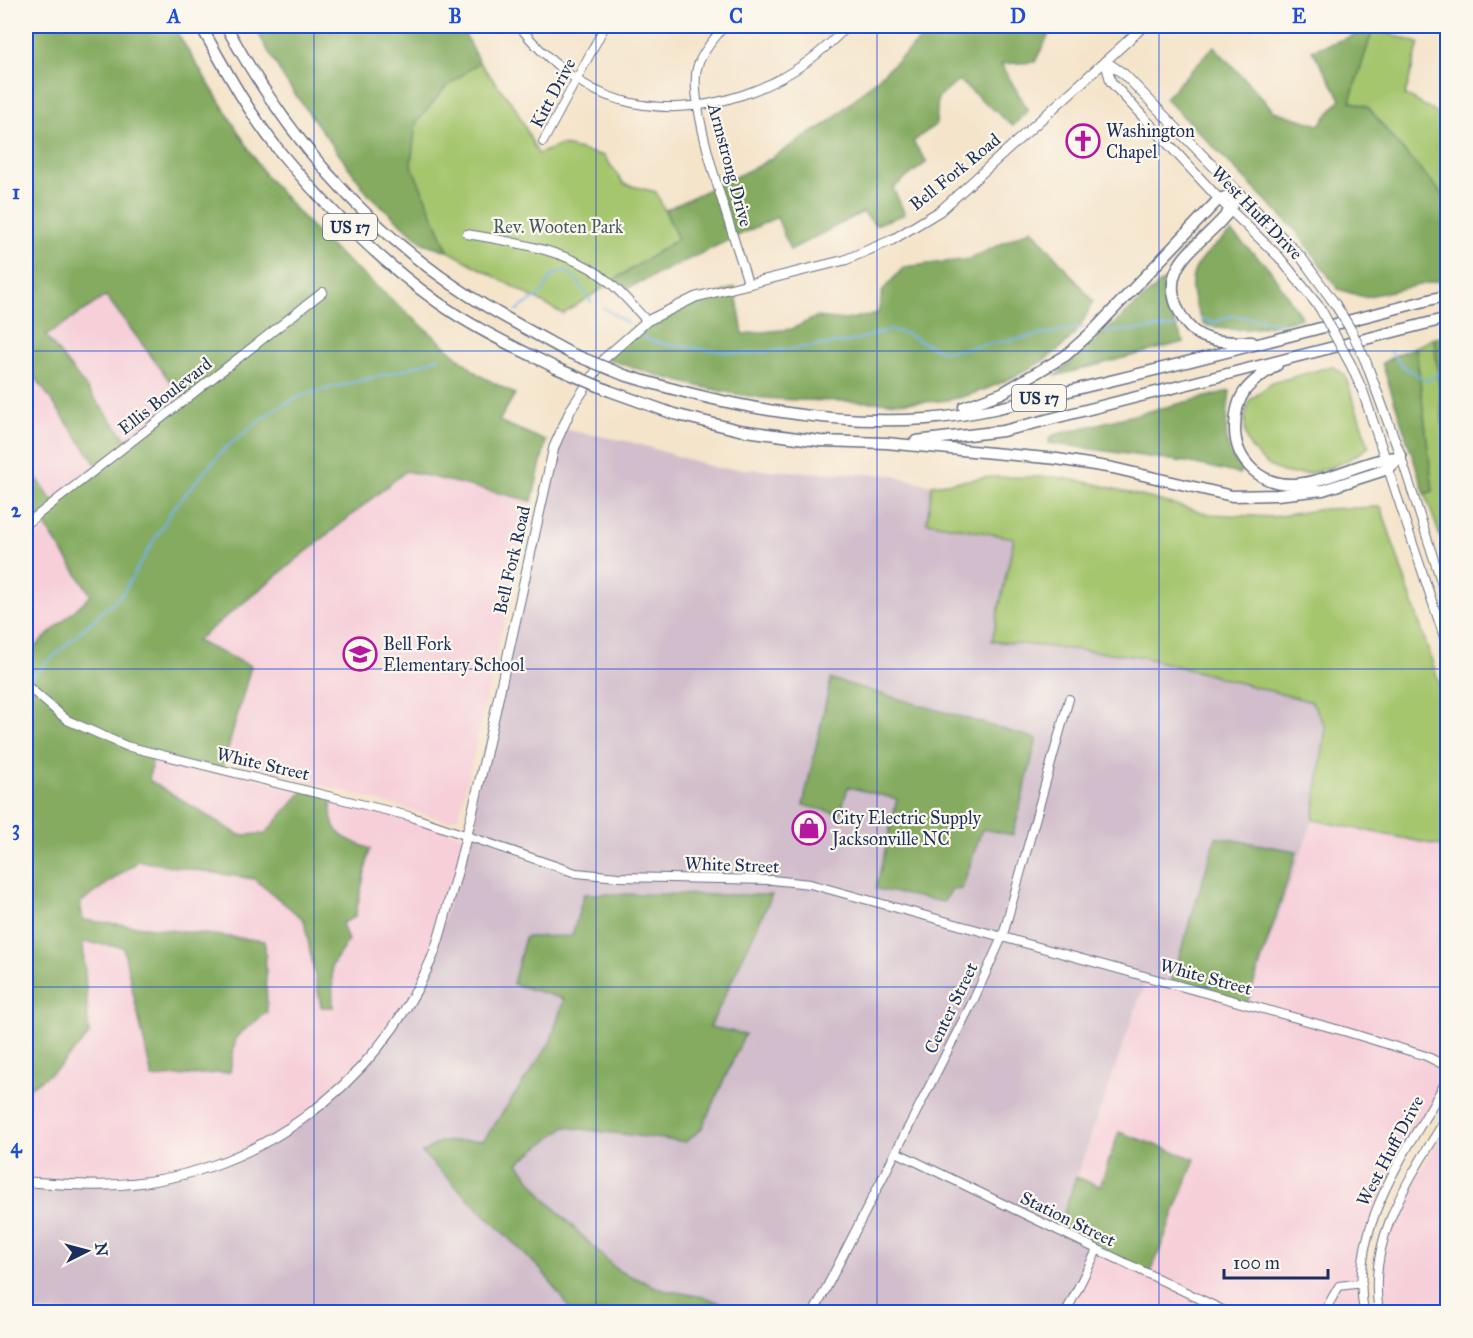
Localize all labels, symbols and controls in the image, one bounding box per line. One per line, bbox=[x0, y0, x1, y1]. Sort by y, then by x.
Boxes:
text: A bbox=[165, 4, 181, 28]
text: B bbox=[448, 4, 462, 28]
text: C bbox=[729, 4, 743, 28]
text: D bbox=[1010, 4, 1026, 28]
text: E bbox=[1292, 4, 1307, 28]
street label: Kitt Drive bbox=[525, 54, 581, 132]
street label: Armstrong Drive bbox=[702, 100, 757, 229]
place label: Washington Chapel bbox=[1106, 120, 1195, 163]
church icon: Washington Chapel bbox=[1065, 123, 1101, 159]
street label: Bell Fork Road bbox=[905, 129, 1005, 215]
street label: West Huff Drive bbox=[1207, 162, 1307, 264]
text: 1 bbox=[12, 180, 20, 204]
road number: US 17 bbox=[323, 214, 377, 240]
park label: Rev. Wooten Park bbox=[493, 216, 624, 238]
street label: Ellis Boulevard bbox=[114, 353, 216, 439]
road number: US 17 bbox=[1012, 385, 1066, 411]
text: 2 bbox=[11, 498, 22, 522]
street label: Bell Fork Road bbox=[489, 504, 535, 616]
place label: Bell Fork Elementary School bbox=[383, 633, 525, 676]
school or university icon: Bell Fork Elementary School bbox=[342, 636, 378, 672]
street label: White Street bbox=[214, 743, 312, 785]
place label: City Electric Supply Jacksonville NC bbox=[830, 807, 982, 851]
shop icon: City Electric Supply Jacksonville NC bbox=[791, 810, 827, 846]
text: 3 bbox=[12, 816, 20, 841]
street label: White Street bbox=[684, 852, 780, 878]
street label: White Street bbox=[1157, 954, 1255, 1000]
street label: Center Street bbox=[919, 958, 983, 1057]
street label: West Huff Drive bbox=[1352, 1092, 1428, 1210]
text: 4 bbox=[10, 1134, 22, 1159]
street label: Station Street bbox=[1017, 1187, 1120, 1252]
north arrow bbox=[57, 1221, 117, 1281]
text: N bbox=[91, 1242, 112, 1258]
scale bar bbox=[1224, 1242, 1328, 1280]
text: 100 m bbox=[1233, 1252, 1280, 1274]

